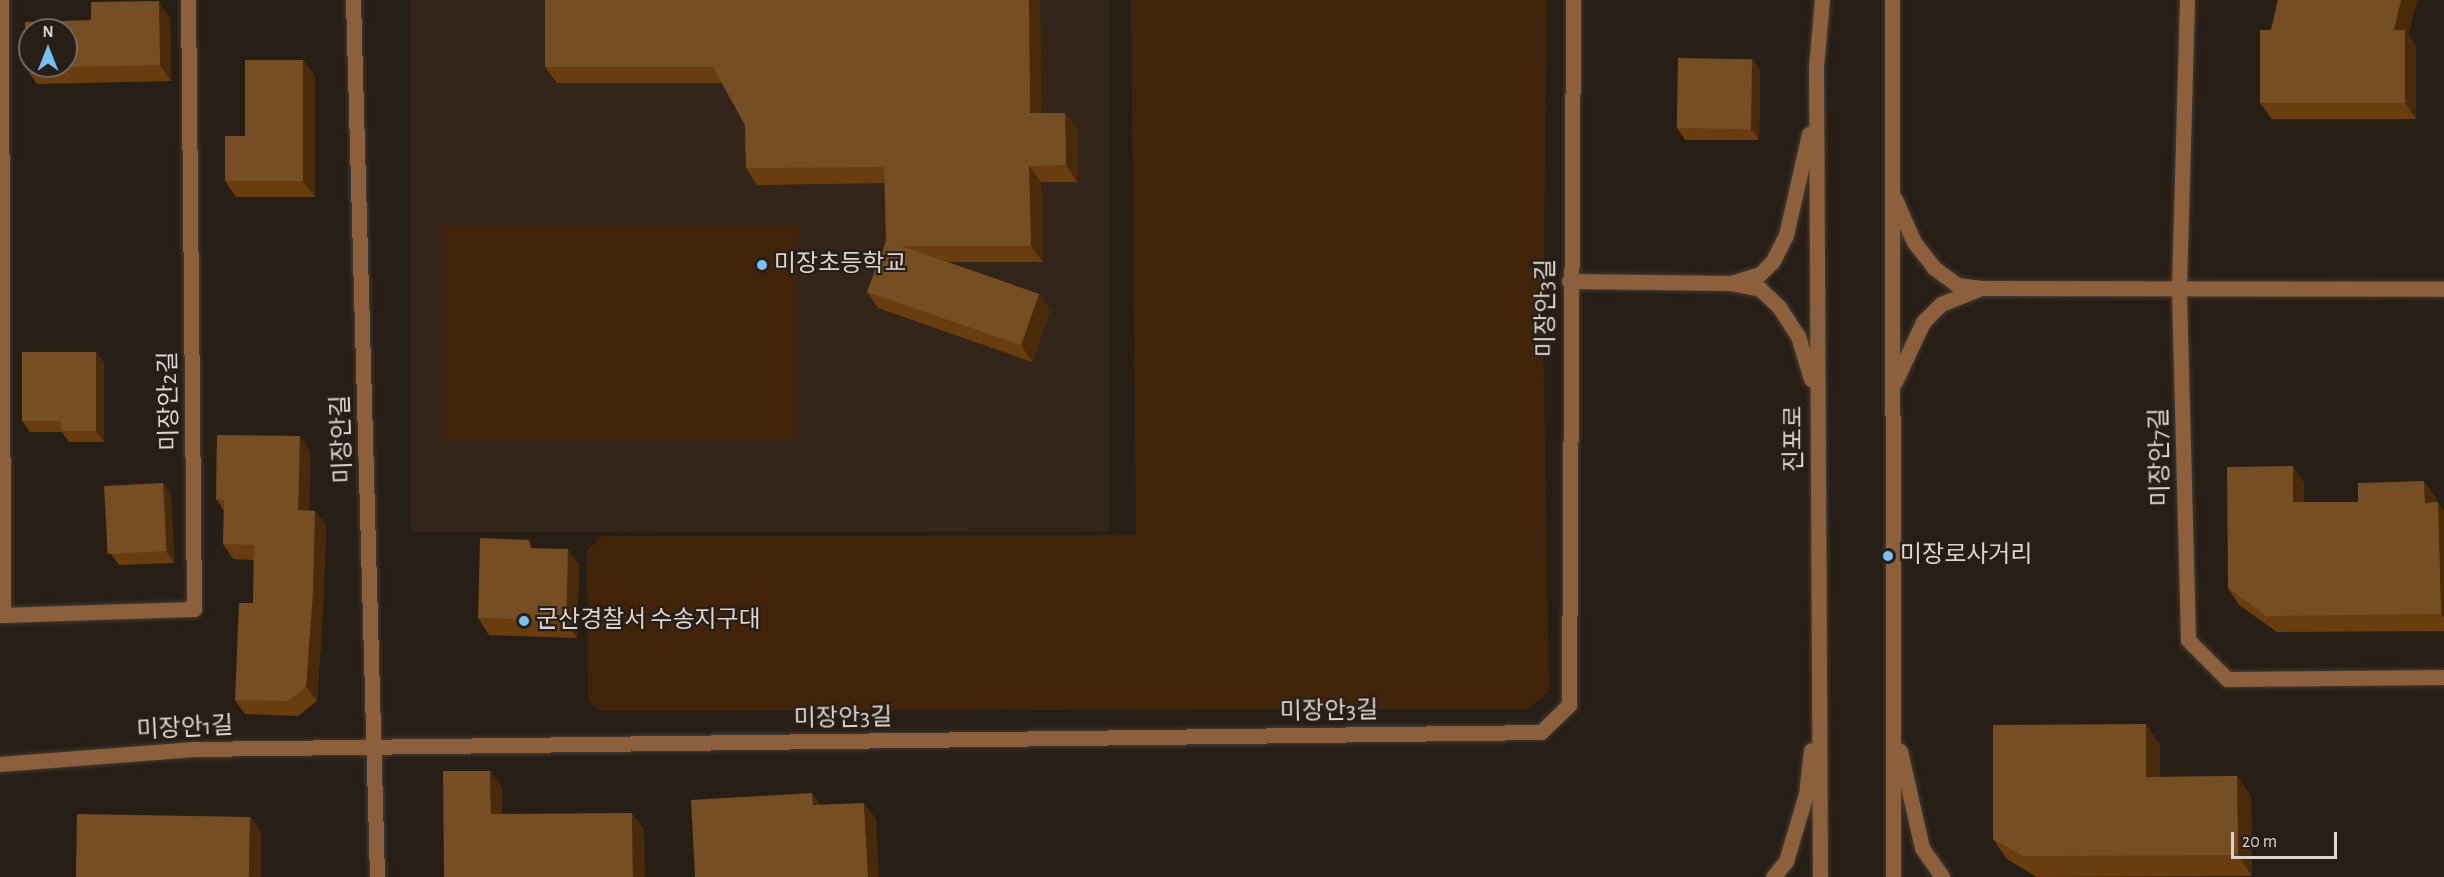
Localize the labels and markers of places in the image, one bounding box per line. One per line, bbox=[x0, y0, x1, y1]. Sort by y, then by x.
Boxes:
place label: 미장초등학교 bbox=[774, 251, 906, 279]
marker: 미장초등학교 bbox=[755, 258, 769, 272]
place label: 미장로사거리 bbox=[1900, 542, 2032, 570]
marker: 미장로사거리 bbox=[1881, 549, 1895, 563]
place label: 군산경찰서 수송지구대 bbox=[536, 607, 761, 635]
marker: 군산경찰서 수송지구대 bbox=[517, 614, 531, 628]

